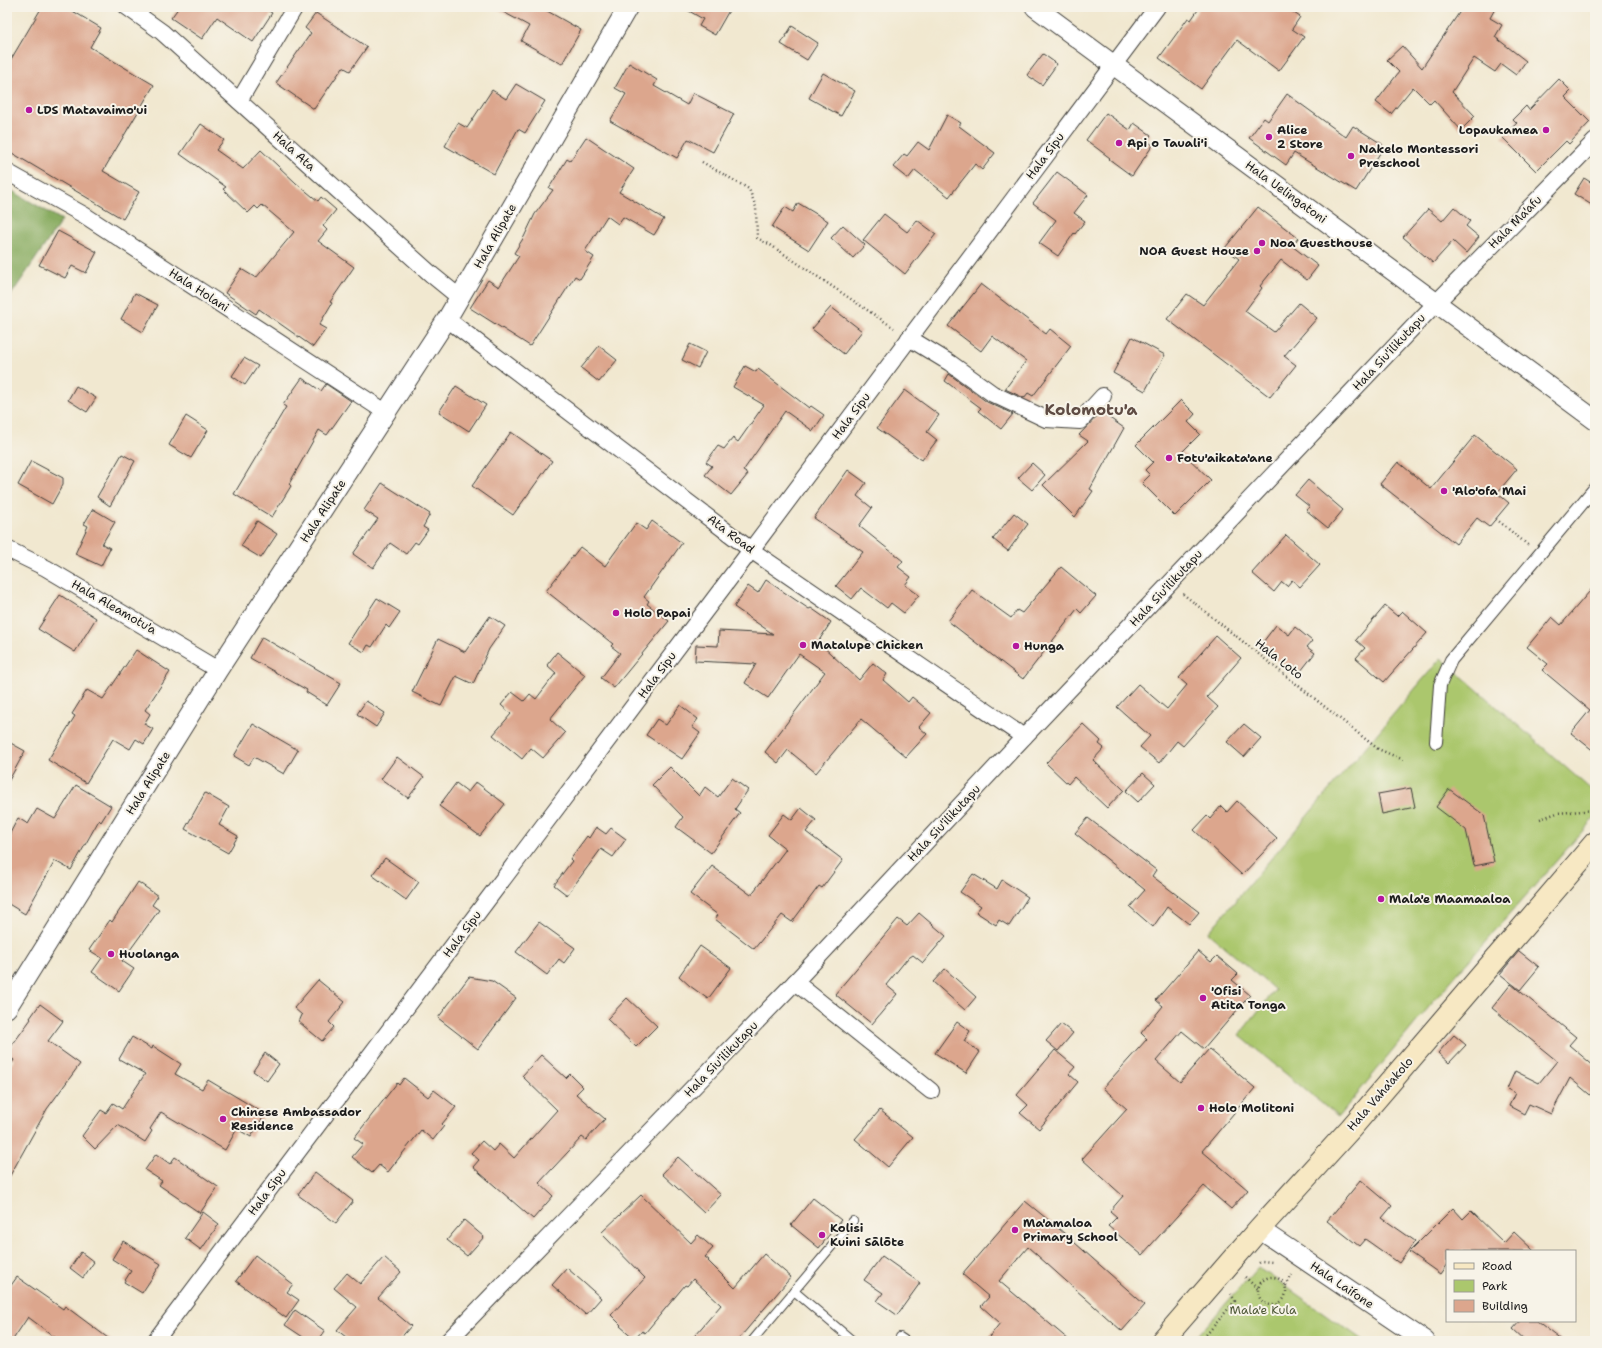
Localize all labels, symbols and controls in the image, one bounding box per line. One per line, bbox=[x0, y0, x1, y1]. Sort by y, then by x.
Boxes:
place label: LDS Matavaimo'ui bbox=[37, 102, 148, 118]
marker: LDS Matavaimo'ui bbox=[24, 105, 34, 115]
place label: Alice 2 Store bbox=[1277, 122, 1323, 152]
place label: Lopaukamea bbox=[1459, 122, 1539, 138]
marker: Lopaukamea bbox=[1541, 125, 1551, 135]
street label: Hala Ata bbox=[269, 128, 319, 175]
street label: Hala Sipu bbox=[1022, 129, 1068, 183]
marker: Alice 2 Store bbox=[1264, 132, 1274, 142]
place label: Api o Tauali'i bbox=[1127, 135, 1208, 151]
marker: Api o Tauali'i bbox=[1114, 138, 1124, 148]
place label: Nakelo Montessori Preschool bbox=[1359, 141, 1479, 171]
marker: Nakelo Montessori Preschool bbox=[1346, 151, 1356, 161]
street label: Hala Uelingatoni bbox=[1242, 157, 1330, 227]
street label: Hala Ma'afu bbox=[1485, 192, 1545, 252]
street label: Hala Alipate bbox=[470, 200, 520, 271]
place label: Noa Guesthouse bbox=[1270, 235, 1373, 251]
marker: Noa Guesthouse bbox=[1257, 238, 1267, 248]
place label: NOA Guest House bbox=[1139, 243, 1249, 259]
marker: NOA Guest House bbox=[1252, 246, 1262, 256]
street label: Hala Holani bbox=[166, 265, 232, 315]
street label: Hala Siu'ilikutapu bbox=[1349, 310, 1429, 394]
street label: Hala Sipu bbox=[828, 389, 874, 443]
district label: Kolomotu'a bbox=[1045, 399, 1137, 420]
place label: Fotu'aikata'ane bbox=[1177, 450, 1273, 466]
marker: Fotu'aikata'ane bbox=[1164, 453, 1174, 463]
street label: Hala Alipate bbox=[297, 476, 350, 546]
place label: 'Alo'ofa Mai bbox=[1452, 483, 1527, 499]
marker: 'Alo'ofa Mai bbox=[1439, 486, 1449, 496]
street label: Ata Road bbox=[704, 511, 758, 557]
street label: Hala Siu'ilikutapu bbox=[1126, 546, 1206, 630]
street label: Hala Aleamotu'a bbox=[69, 576, 160, 638]
place label: Holo Papai bbox=[624, 605, 691, 621]
marker: Holo Papai bbox=[611, 608, 621, 618]
street label: Hala Loto bbox=[1252, 635, 1306, 683]
place label: Matalupe Chicken bbox=[811, 637, 923, 653]
place label: Hunga bbox=[1024, 638, 1065, 654]
marker: Matalupe Chicken bbox=[798, 640, 808, 650]
marker: Hunga bbox=[1011, 641, 1021, 651]
street label: Hala Sipu bbox=[634, 648, 680, 702]
street label: Hala Alipate bbox=[122, 748, 174, 818]
street label: Hala Siu'ilikutapu bbox=[904, 781, 984, 865]
place label: Mala'e Maamaaloa bbox=[1389, 891, 1511, 907]
marker: Mala'e Maamaaloa bbox=[1376, 894, 1386, 904]
street label: Hala Sipu bbox=[439, 907, 485, 961]
place label: Huolanga bbox=[119, 946, 180, 962]
marker: Huolanga bbox=[106, 949, 116, 959]
place label: 'Ofisi Atita Tonga bbox=[1211, 983, 1287, 1013]
marker: 'Ofisi Atita Tonga bbox=[1198, 993, 1208, 1003]
street label: Hala Siu'ilikutapu bbox=[681, 1017, 761, 1100]
street label: Hala Vaha'akolo bbox=[1343, 1054, 1417, 1134]
place label: Holo Molitoni bbox=[1209, 1100, 1295, 1116]
marker: Holo Molitoni bbox=[1196, 1103, 1206, 1113]
place label: Chinese Ambassador Residence bbox=[231, 1104, 362, 1134]
marker: Chinese Ambassador Residence bbox=[218, 1114, 228, 1124]
street label: Hala Sipu bbox=[244, 1165, 290, 1219]
place label: Ma'amaloa Primary School bbox=[1023, 1215, 1118, 1245]
place label: Kolisi Kuini Sālōte bbox=[830, 1220, 904, 1250]
marker: Ma'amaloa Primary School bbox=[1010, 1225, 1020, 1235]
marker: Kolisi Kuini Sālōte bbox=[817, 1230, 827, 1240]
legend bbox=[1446, 1250, 1576, 1322]
street label: Hala Laifone bbox=[1307, 1258, 1377, 1312]
text: Road bbox=[1482, 1258, 1513, 1274]
text: Park bbox=[1482, 1278, 1508, 1294]
text: Building bbox=[1482, 1298, 1528, 1314]
park label: Mala'e Kula bbox=[1230, 1302, 1297, 1318]

